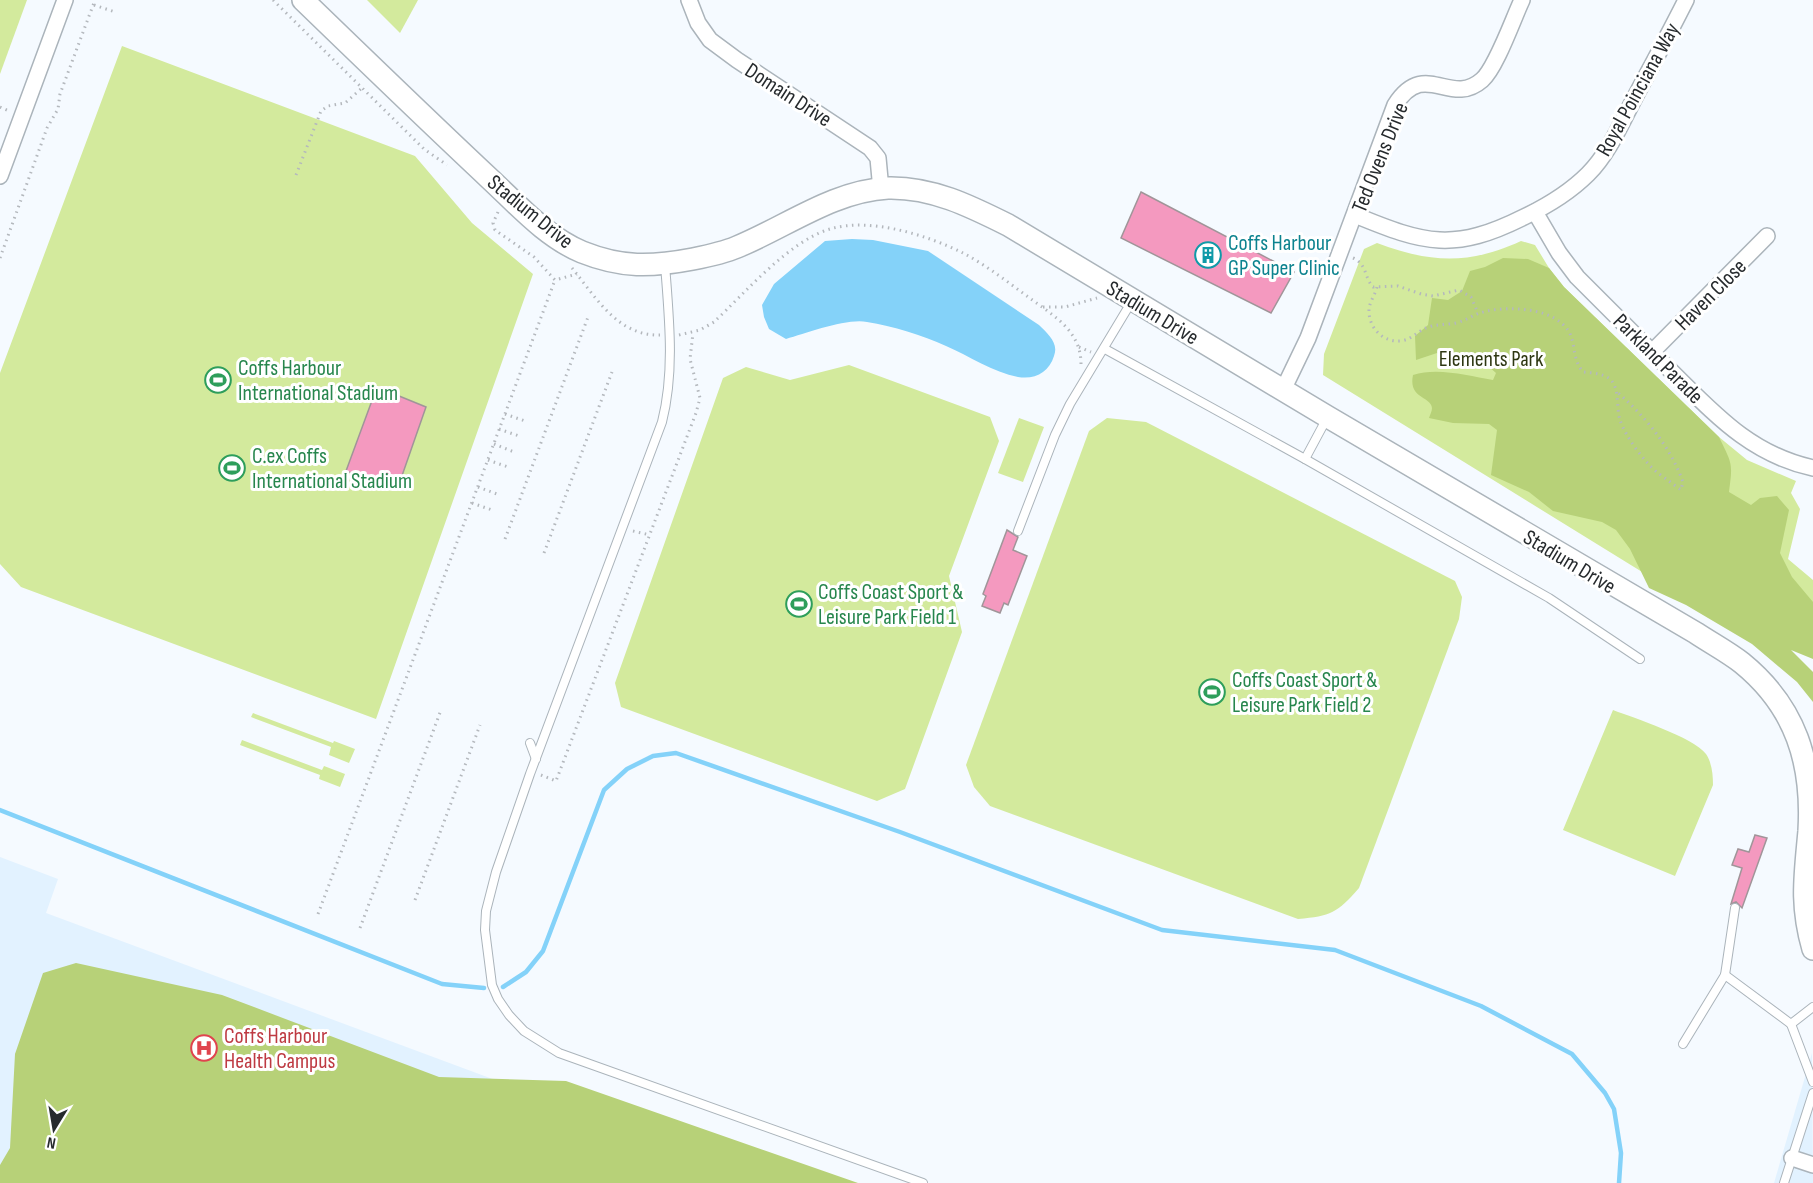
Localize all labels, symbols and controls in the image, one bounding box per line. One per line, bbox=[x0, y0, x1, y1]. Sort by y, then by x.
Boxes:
street label: Royal Poinciana Way bbox=[1591, 18, 1686, 161]
street label: Domain Drive bbox=[740, 57, 837, 133]
street label: Ted Ovens Drive bbox=[1346, 99, 1415, 217]
street label: Stadium Drive bbox=[482, 169, 579, 255]
place label: Coffs Harbour GP Super Clinic bbox=[1228, 230, 1340, 282]
building icon: Coffs Harbour GP Super Clinic bbox=[1193, 240, 1223, 270]
street label: Haven Close bbox=[1670, 254, 1753, 337]
street label: Stadium Drive bbox=[1101, 275, 1203, 351]
street label: Parkland Parade bbox=[1607, 308, 1709, 410]
park label: Elements Park bbox=[1439, 346, 1544, 373]
place label: Coffs Harbour International Stadium bbox=[238, 355, 398, 407]
sports icon: Coffs Harbour International Stadium bbox=[203, 365, 233, 395]
place label: C.ex Coffs International Stadium bbox=[252, 443, 412, 495]
sports icon: C.ex Coffs International Stadium bbox=[217, 453, 247, 483]
street label: Stadium Drive bbox=[1518, 524, 1620, 600]
place label: Coffs Coast Sport & Leisure Park Field 1 bbox=[818, 579, 963, 631]
sports icon: Coffs Coast Sport & Leisure Park Field 1 bbox=[784, 589, 814, 619]
place label: Coffs Coast Sport & Leisure Park Field 2 bbox=[1232, 667, 1377, 719]
sports icon: Coffs Coast Sport & Leisure Park Field 2 bbox=[1197, 677, 1227, 707]
place label: Coffs Harbour Health Campus bbox=[224, 1023, 335, 1075]
hospital icon: Coffs Harbour Health Campus bbox=[189, 1033, 219, 1063]
north arrow bbox=[24, 1099, 84, 1159]
text: N bbox=[45, 1132, 57, 1152]

